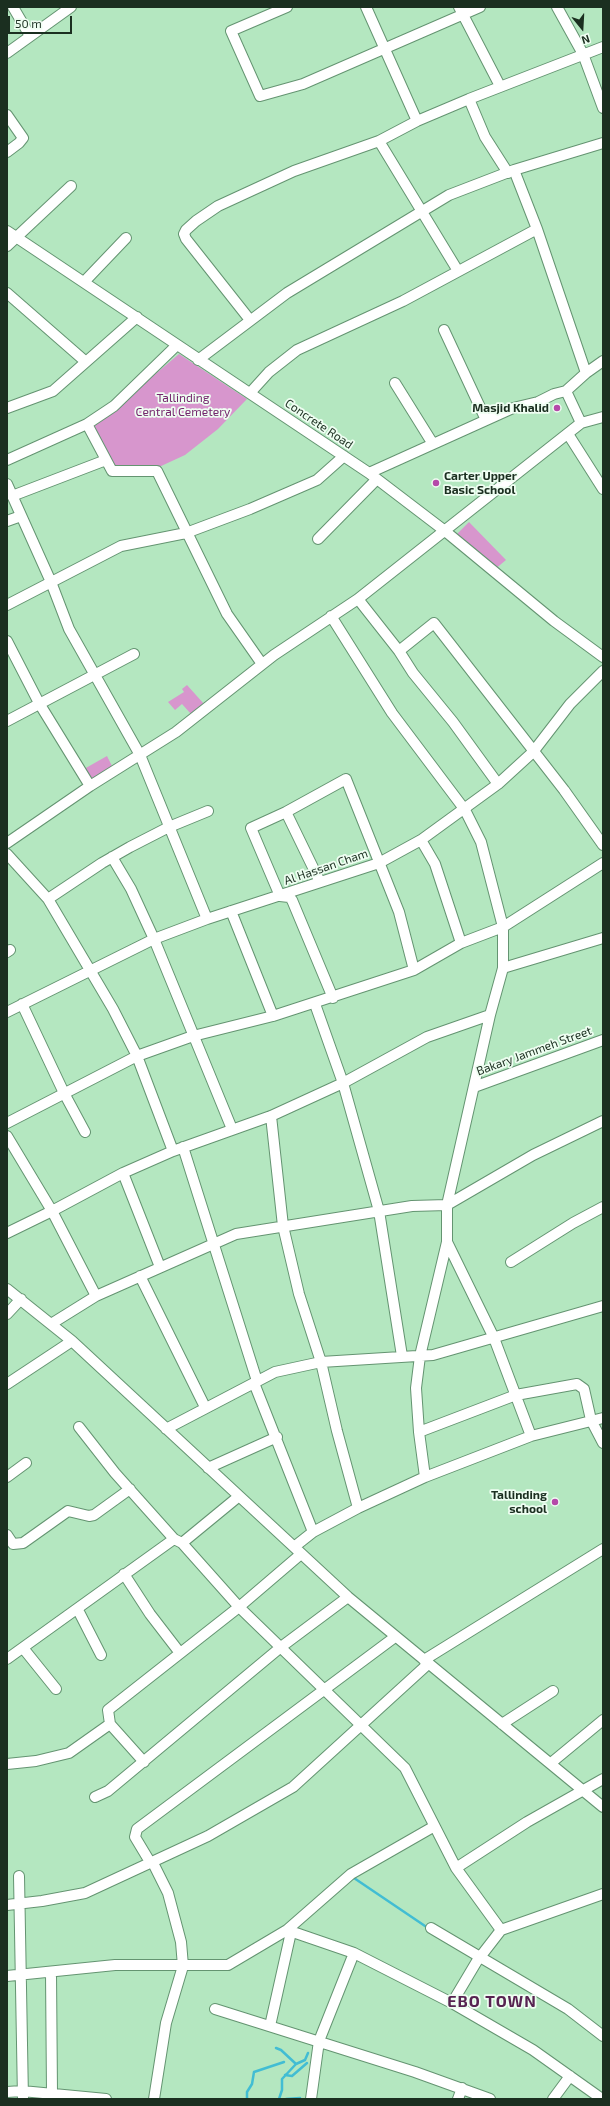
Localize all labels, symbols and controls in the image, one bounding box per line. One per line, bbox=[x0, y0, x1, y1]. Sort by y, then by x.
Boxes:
scale bar bbox=[10, 8, 74, 34]
north arrow bbox=[562, 8, 602, 48]
text: 50 m bbox=[15, 16, 42, 30]
text: N bbox=[580, 32, 592, 47]
park label: Tallinding Central Cemetery bbox=[136, 391, 230, 419]
street label: Concrete Road bbox=[282, 396, 356, 452]
place label: Masjid Khalid bbox=[472, 401, 549, 415]
marker: Masjid Khalid bbox=[552, 403, 562, 413]
place label: Carter Upper Basic School bbox=[444, 469, 517, 497]
marker: Carter Upper Basic School bbox=[431, 478, 441, 488]
street label: Al Hassan Cham bbox=[282, 846, 370, 888]
street label: Bakary Jammeh Street bbox=[474, 1023, 594, 1079]
place label: Tallinding school bbox=[491, 1488, 547, 1516]
marker: Tallinding school bbox=[550, 1497, 560, 1507]
district label: EBO TOWN bbox=[447, 1992, 537, 2012]

